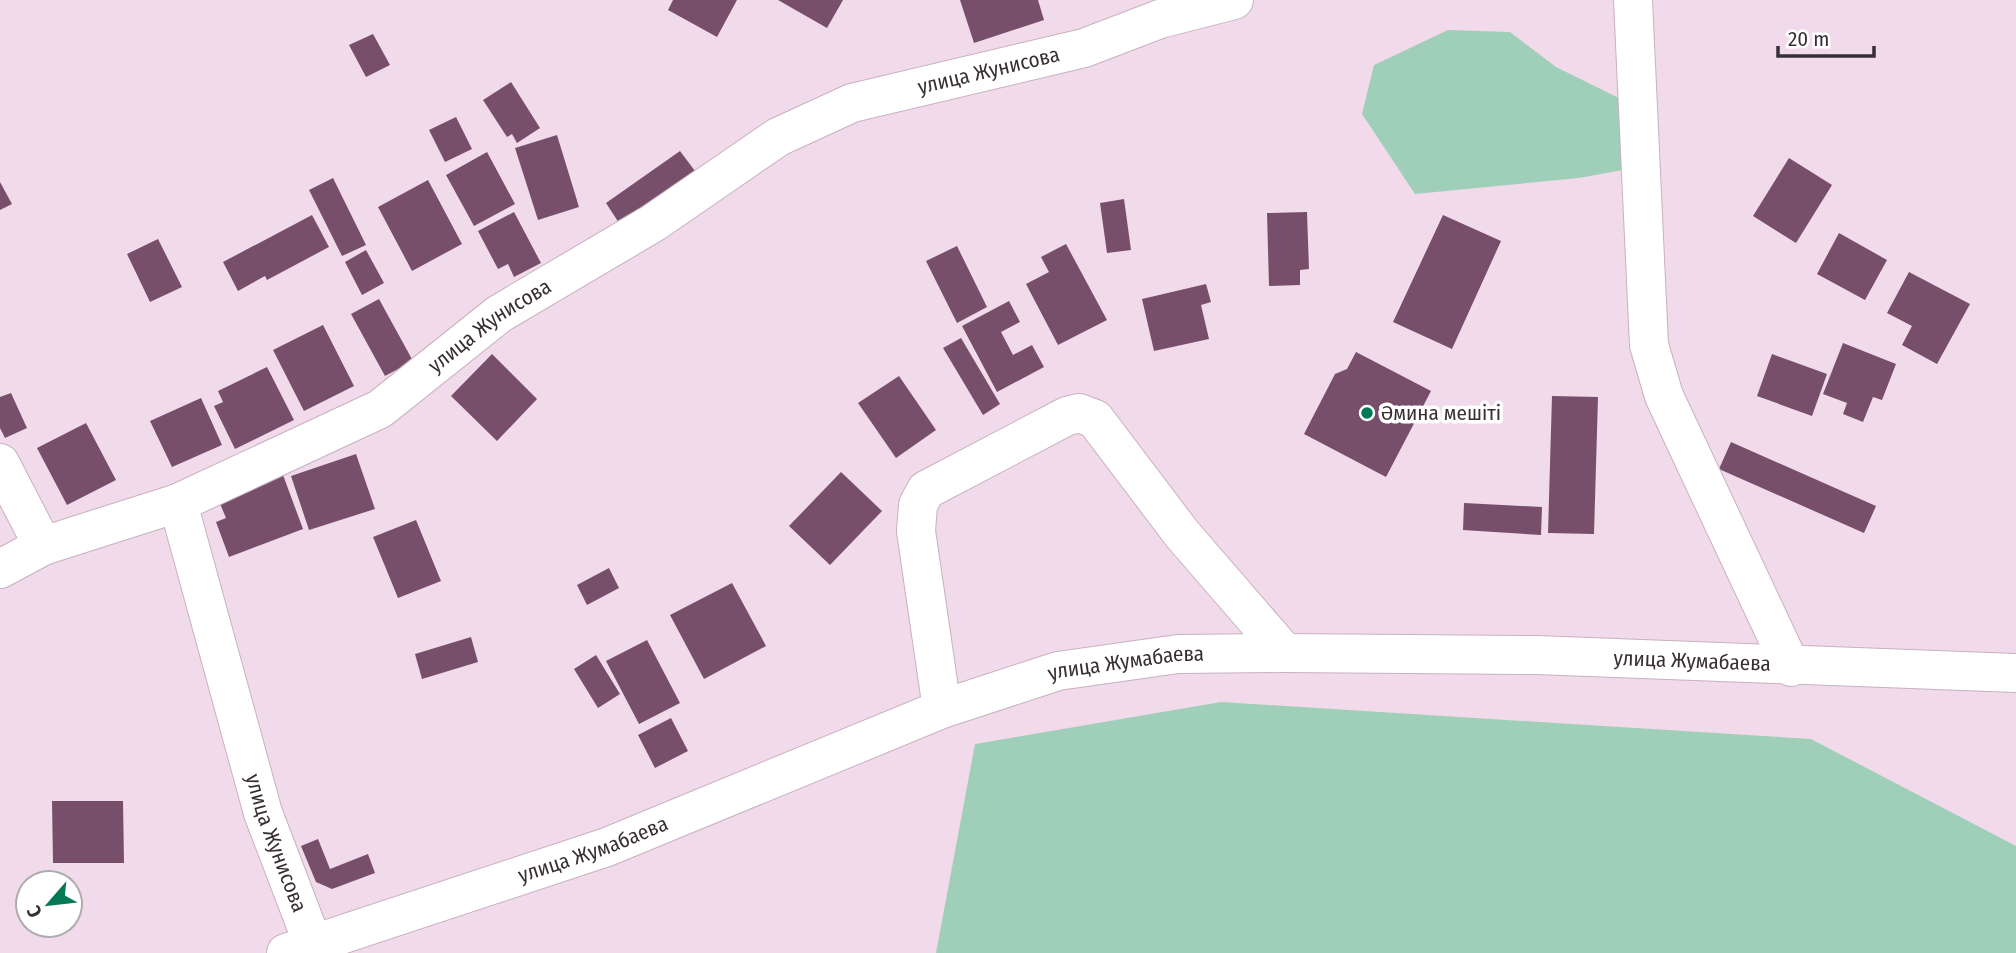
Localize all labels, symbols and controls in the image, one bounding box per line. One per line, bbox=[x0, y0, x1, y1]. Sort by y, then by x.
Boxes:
scale bar bbox=[1778, 14, 1874, 58]
text: 20 m bbox=[1788, 26, 1829, 52]
street label: улица Жунисова bbox=[915, 41, 1062, 100]
street label: улица Жунисова bbox=[423, 273, 556, 378]
place label: Әмина мешіті bbox=[1381, 400, 1501, 426]
marker: Әмина мешіті bbox=[1359, 405, 1375, 421]
street label: улица Жумабаева bbox=[1044, 641, 1204, 687]
street label: улица Жумабаева bbox=[1613, 645, 1771, 677]
street label: улица Жунисова bbox=[240, 771, 313, 916]
street label: улица Жумабаева bbox=[515, 810, 672, 888]
north arrow bbox=[14, 869, 84, 939]
text: С bbox=[22, 902, 47, 922]

